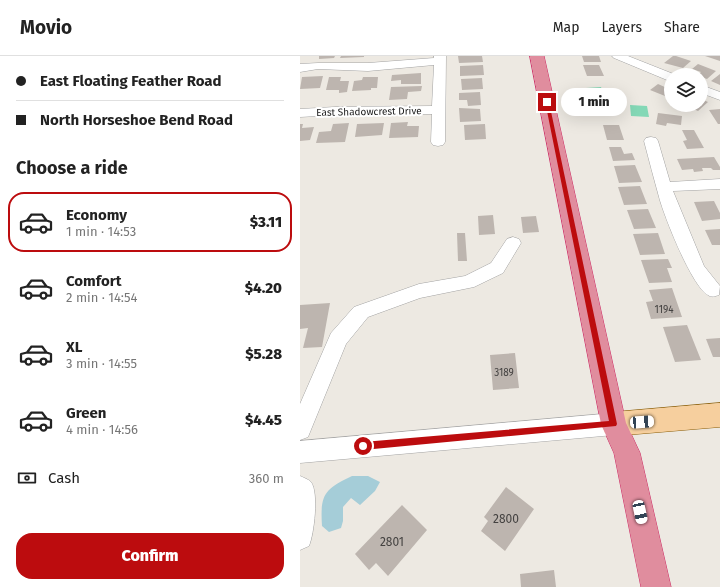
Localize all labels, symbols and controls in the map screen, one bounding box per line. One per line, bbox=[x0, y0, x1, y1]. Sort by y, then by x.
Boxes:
text: Movio bbox=[20, 16, 72, 39]
text: Map bbox=[553, 19, 579, 36]
text: Layers bbox=[601, 19, 642, 36]
text: Share bbox=[664, 19, 700, 36]
map controls bbox=[664, 68, 708, 112]
button: layers bbox=[664, 68, 708, 112]
text: East Floating Feather Road bbox=[40, 72, 222, 90]
callout: 1 min bbox=[561, 88, 627, 116]
route end bbox=[538, 93, 556, 111]
text: 1 min bbox=[578, 94, 610, 109]
street label: East Shadowcrest Drive bbox=[316, 105, 422, 119]
text: North Horseshoe Bend Road bbox=[40, 111, 233, 129]
text: Choose a ride bbox=[16, 157, 128, 179]
icon: car bbox=[18, 204, 54, 240]
text: Economy bbox=[66, 206, 127, 224]
text: $3.11 bbox=[250, 213, 282, 231]
text: 1 min · 14:53 bbox=[66, 224, 136, 239]
icon: car bbox=[18, 270, 54, 306]
text: Comfort bbox=[66, 272, 122, 290]
text: $4.20 bbox=[245, 279, 282, 297]
text: 2 min · 14:54 bbox=[66, 290, 137, 305]
house number: 1194 bbox=[655, 304, 674, 316]
icon: car bbox=[18, 336, 54, 372]
text: XL bbox=[66, 338, 82, 356]
text: $5.28 bbox=[245, 345, 282, 363]
text: 3 min · 14:55 bbox=[66, 356, 137, 371]
house number: 3189 bbox=[494, 367, 514, 379]
icon: car bbox=[18, 402, 54, 438]
text: Green bbox=[66, 404, 106, 422]
text: $4.45 bbox=[245, 411, 282, 429]
car bbox=[630, 415, 654, 429]
text: 4 min · 14:56 bbox=[66, 422, 138, 437]
route start bbox=[354, 437, 372, 455]
icon: cash bbox=[16, 467, 38, 489]
text: Cash bbox=[48, 469, 80, 487]
text: 360 m bbox=[249, 471, 284, 486]
car bbox=[632, 499, 648, 525]
house number: 2800 bbox=[493, 512, 519, 526]
button: Confirm bbox=[16, 533, 284, 579]
house number: 2801 bbox=[380, 535, 404, 549]

